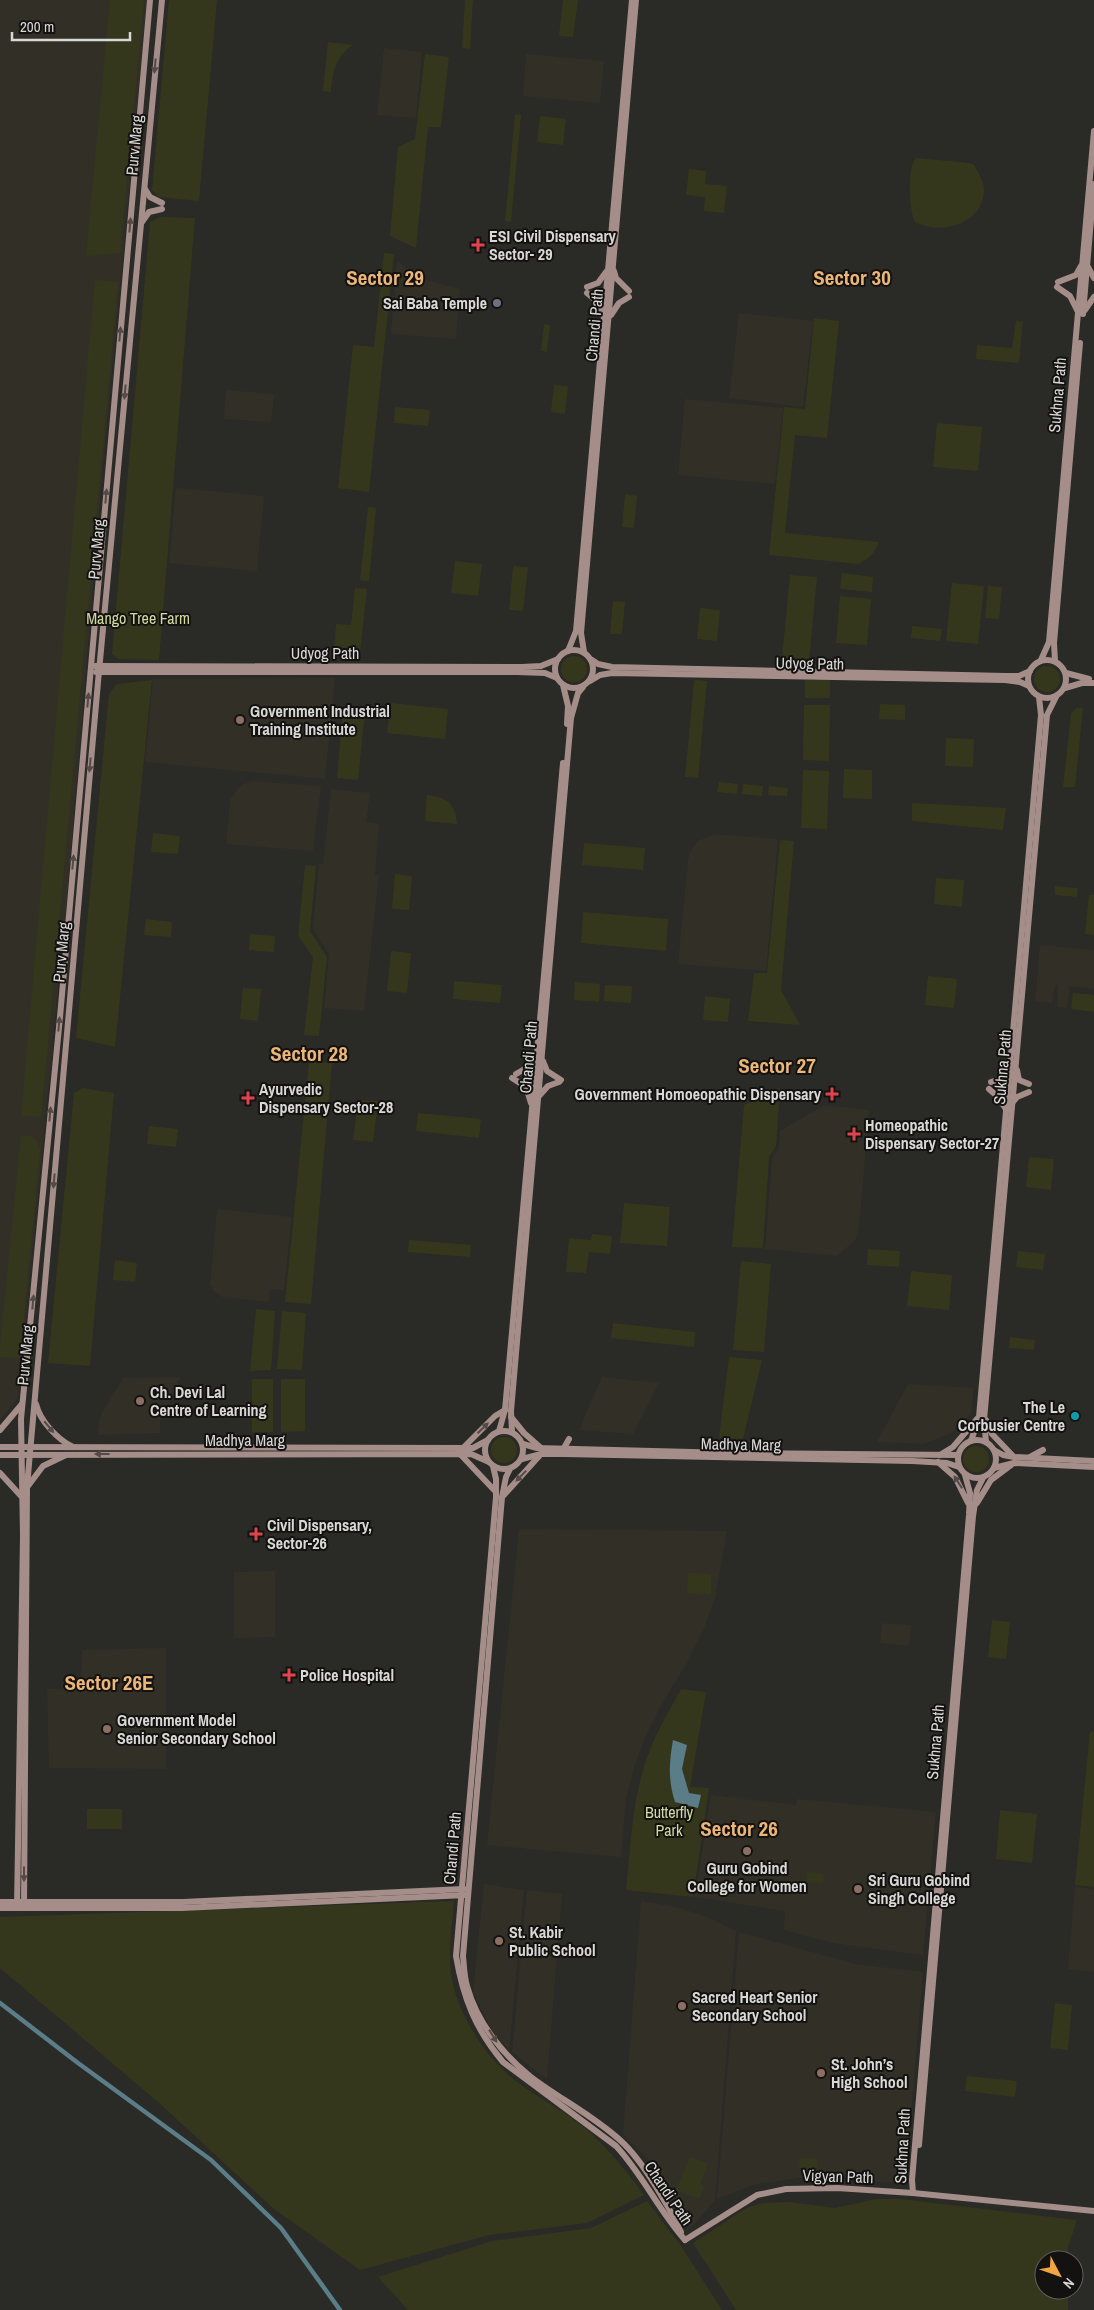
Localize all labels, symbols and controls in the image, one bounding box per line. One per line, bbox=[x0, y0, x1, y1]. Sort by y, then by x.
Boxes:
scale bar bbox=[12, 10, 130, 42]
text: 200 m bbox=[20, 16, 54, 37]
one-way arrow bbox=[151, 58, 159, 74]
street label: Purv Marg bbox=[120, 113, 148, 176]
one-way arrow bbox=[126, 217, 134, 233]
place label: ESI Civil Dispensary Sector- 29 bbox=[489, 225, 617, 265]
marker: ESI Civil Dispensary Sector- 29 bbox=[471, 238, 485, 252]
district label: Sector 29 bbox=[346, 263, 424, 292]
district label: Sector 30 bbox=[813, 263, 891, 292]
street label: Chandi Path bbox=[580, 288, 608, 362]
place label: Sai Baba Temple bbox=[383, 292, 487, 314]
marker: Sai Baba Temple bbox=[491, 297, 503, 309]
one-way arrow bbox=[116, 326, 124, 342]
street label: Sukhna Path bbox=[1043, 357, 1071, 433]
one-way arrow bbox=[121, 385, 129, 401]
one-way arrow bbox=[102, 488, 110, 504]
street label: Purv Marg bbox=[82, 517, 110, 580]
park label: Mango Tree Farm bbox=[86, 607, 190, 629]
street label: Udyog Path bbox=[291, 642, 359, 664]
street label: Udyog Path bbox=[776, 651, 844, 675]
one-way arrow bbox=[84, 692, 92, 708]
place label: Government Industrial Training Institute bbox=[250, 700, 390, 740]
marker: Government Industrial Training Institute bbox=[234, 714, 246, 726]
one-way arrow bbox=[86, 758, 94, 774]
one-way arrow bbox=[70, 854, 78, 870]
street label: Purv Marg bbox=[47, 920, 75, 983]
one-way arrow bbox=[55, 1016, 63, 1032]
street label: Chandi Path bbox=[514, 1020, 542, 1094]
street label: Sukhna Path bbox=[988, 1029, 1016, 1105]
district label: Sector 28 bbox=[270, 1039, 348, 1068]
district label: Sector 27 bbox=[738, 1051, 816, 1080]
place label: Ayurvedic Dispensary Sector-28 bbox=[259, 1078, 393, 1118]
place label: Government Homoeopathic Dispensary bbox=[575, 1083, 822, 1105]
marker: Government Homoeopathic Dispensary bbox=[825, 1087, 839, 1101]
marker: Ayurvedic Dispensary Sector-28 bbox=[241, 1091, 255, 1105]
one-way arrow bbox=[47, 1106, 55, 1122]
place label: Homeopathic Dispensary Sector-27 bbox=[865, 1114, 999, 1154]
marker: Homeopathic Dispensary Sector-27 bbox=[847, 1127, 861, 1141]
one-way arrow bbox=[50, 1173, 58, 1189]
one-way arrow bbox=[29, 1294, 37, 1310]
street label: Purv Marg bbox=[11, 1323, 39, 1386]
place label: Ch. Devi Lal Centre of Learning bbox=[150, 1381, 267, 1421]
marker: Ch. Devi Lal Centre of Learning bbox=[134, 1395, 146, 1407]
place label: The Le Corbusier Centre bbox=[958, 1396, 1065, 1436]
marker: The Le Corbusier Centre bbox=[1069, 1410, 1081, 1422]
one-way arrow bbox=[44, 1420, 55, 1433]
one-way arrow bbox=[477, 1422, 489, 1434]
street label: Madhya Marg bbox=[205, 1429, 286, 1451]
street label: Madhya Marg bbox=[701, 1432, 782, 1456]
one-way arrow bbox=[94, 1450, 110, 1458]
one-way arrow bbox=[516, 1469, 528, 1481]
one-way arrow bbox=[953, 1475, 962, 1488]
place label: Civil Dispensary, Sector-26 bbox=[267, 1514, 372, 1554]
marker: Civil Dispensary, Sector-26 bbox=[249, 1527, 263, 1541]
place label: Police Hospital bbox=[300, 1664, 394, 1686]
district label: Sector 26E bbox=[64, 1668, 154, 1697]
marker: Police Hospital bbox=[282, 1668, 296, 1682]
street label: Sukhna Path bbox=[921, 1704, 949, 1780]
place label: Government Model Senior Secondary School bbox=[117, 1709, 276, 1749]
marker: Government Model Senior Secondary School bbox=[101, 1723, 113, 1735]
park label: Butterfly Park bbox=[645, 1801, 693, 1841]
street label: Chandi Path bbox=[438, 1811, 466, 1885]
district label: Sector 26 bbox=[700, 1814, 778, 1843]
marker: Guru Gobind College for Women bbox=[741, 1845, 753, 1857]
place label: Guru Gobind College for Women bbox=[687, 1857, 807, 1897]
one-way arrow bbox=[20, 1867, 28, 1883]
place label: Sri Guru Gobind Singh College bbox=[868, 1869, 970, 1909]
marker: Sri Guru Gobind Singh College bbox=[852, 1883, 864, 1895]
place label: St. Kabir Public School bbox=[509, 1921, 596, 1961]
marker: St. Kabir Public School bbox=[493, 1935, 505, 1947]
place label: Sacred Heart Senior Secondary School bbox=[692, 1986, 818, 2026]
marker: Sacred Heart Senior Secondary School bbox=[676, 2000, 688, 2012]
one-way arrow bbox=[488, 2030, 497, 2043]
place label: St. John’s High School bbox=[831, 2053, 908, 2093]
marker: St. John’s High School bbox=[815, 2067, 827, 2079]
street label: Sukhna Path bbox=[889, 2108, 915, 2184]
street label: Chandi Path bbox=[639, 2157, 699, 2229]
street label: Vigyan Path bbox=[802, 2164, 874, 2188]
north arrow bbox=[1034, 2250, 1084, 2300]
text: N bbox=[1059, 2274, 1078, 2293]

